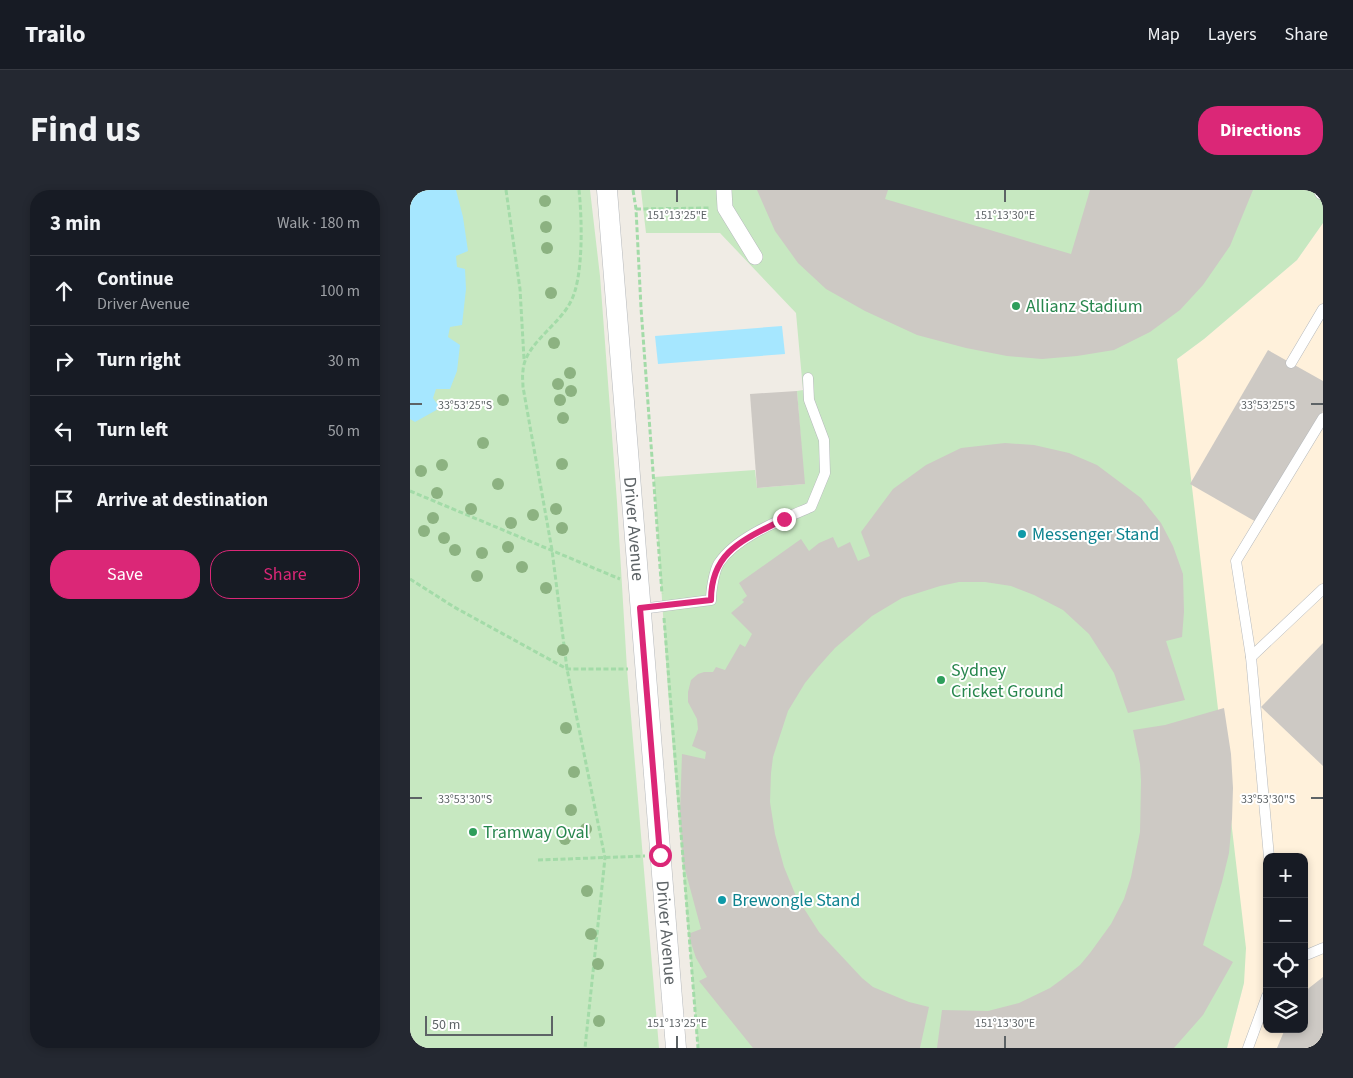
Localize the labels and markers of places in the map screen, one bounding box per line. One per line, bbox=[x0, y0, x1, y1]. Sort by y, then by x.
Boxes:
place label: Allianz Stadium bbox=[1026, 294, 1143, 319]
marker: Allianz Stadium bbox=[1010, 300, 1022, 312]
place label: Messenger Stand bbox=[1032, 522, 1159, 547]
marker: Messenger Stand bbox=[1016, 528, 1028, 540]
place label: Sydney Cricket Ground bbox=[951, 658, 1064, 704]
marker: Sydney Cricket Ground bbox=[935, 674, 947, 686]
place label: Tramway Oval bbox=[483, 820, 589, 845]
marker: Tramway Oval bbox=[467, 826, 479, 838]
place label: Brewongle Stand bbox=[732, 888, 860, 913]
marker: Brewongle Stand bbox=[716, 894, 728, 906]

